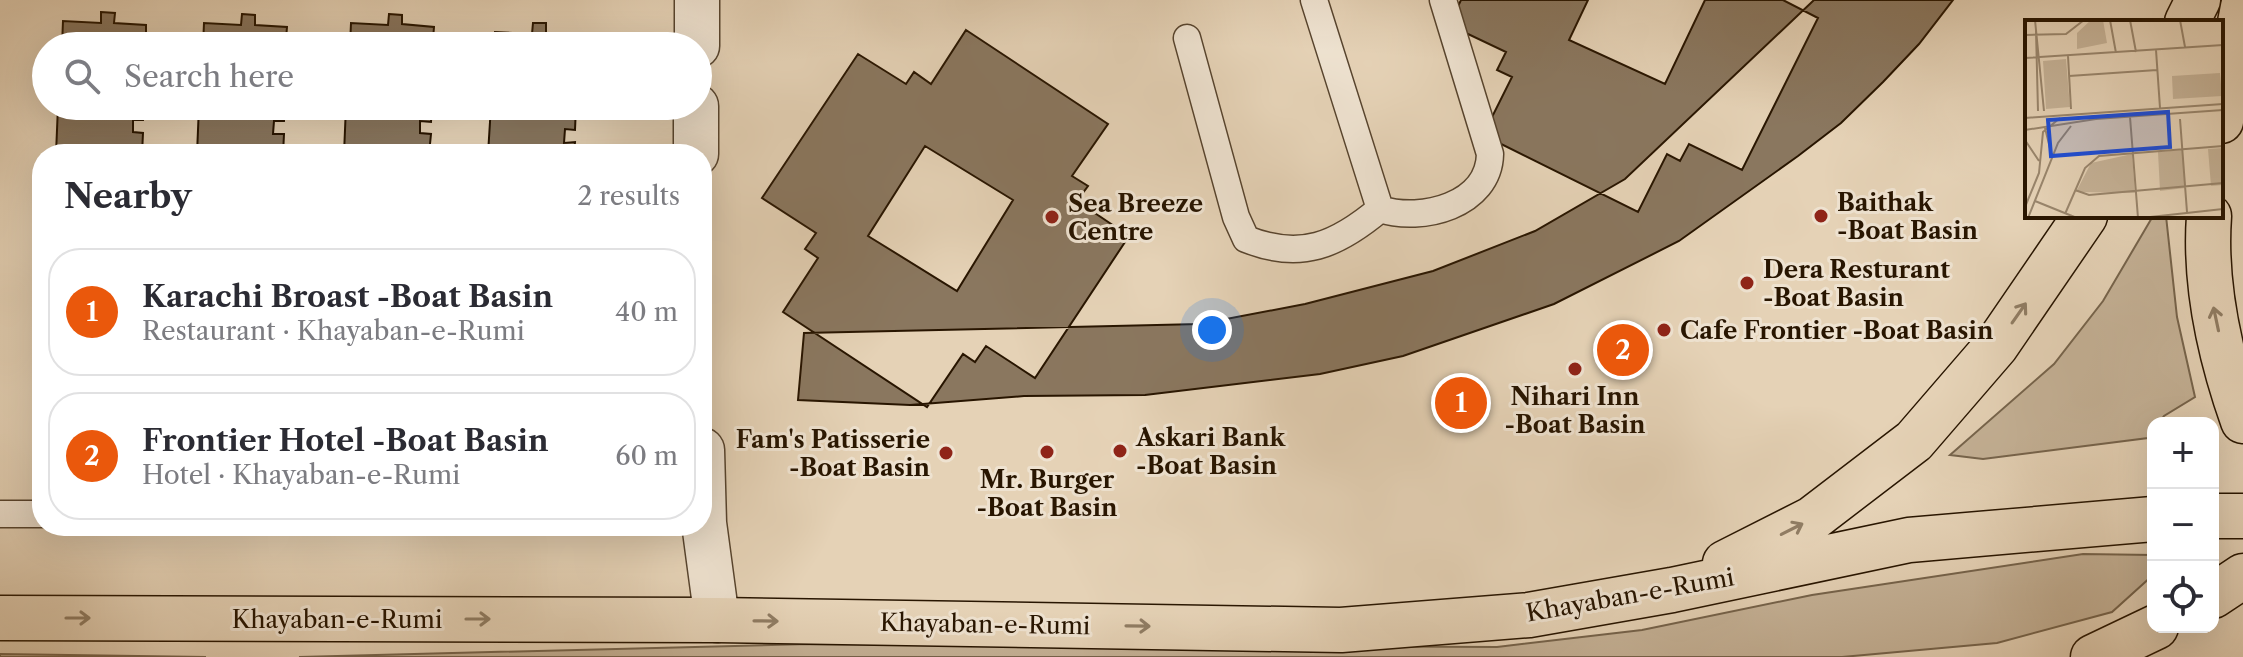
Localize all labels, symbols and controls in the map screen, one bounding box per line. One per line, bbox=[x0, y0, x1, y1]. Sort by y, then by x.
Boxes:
inset map bbox=[2025, 20, 2223, 218]
search box bbox=[32, 32, 712, 120]
icon: search bbox=[60, 54, 104, 98]
text: Search here bbox=[124, 58, 294, 95]
text: Nearby bbox=[64, 175, 192, 217]
text: 2 results bbox=[577, 180, 680, 212]
place label: Baithak -Boat Basin bbox=[1837, 188, 1978, 245]
place label: Sea Breeze Centre bbox=[1068, 189, 1203, 246]
marker: Baithak -Boat Basin bbox=[1812, 207, 1830, 225]
marker: Sea Breeze Centre bbox=[1043, 208, 1061, 226]
place label: Dera Resturant -Boat Basin bbox=[1763, 255, 1950, 312]
marker: Dera Resturant -Boat Basin bbox=[1738, 274, 1756, 292]
text: Karachi Broast -Boat Basin bbox=[142, 278, 553, 315]
text: 1 bbox=[86, 296, 98, 328]
text: 40 m bbox=[615, 296, 678, 328]
one-way arrow bbox=[2011, 303, 2027, 325]
one-way arrow bbox=[2208, 307, 2223, 332]
your location bbox=[1192, 310, 1232, 350]
text: Restaurant · Khayaban-e-Rumi bbox=[142, 315, 525, 347]
place label: Cafe Frontier -Boat Basin bbox=[1680, 316, 1994, 345]
pin: 2 bbox=[1597, 320, 1649, 380]
marker: Cafe Frontier -Boat Basin bbox=[1655, 321, 1673, 339]
marker: Nihari Inn -Boat Basin bbox=[1566, 360, 1584, 378]
pin: 1 bbox=[1435, 373, 1487, 433]
place label: Nihari Inn -Boat Basin bbox=[1505, 382, 1646, 439]
map controls bbox=[2147, 417, 2219, 633]
button: + bbox=[2147, 417, 2219, 489]
text: Frontier Hotel -Boat Basin bbox=[142, 422, 548, 459]
place label: Askari Bank -Boat Basin bbox=[1135, 423, 1287, 480]
place label: Fam's Patisserie -Boat Basin bbox=[736, 425, 931, 482]
text: 2 bbox=[84, 440, 100, 472]
text: 60 m bbox=[615, 440, 678, 472]
marker: Askari Bank -Boat Basin bbox=[1111, 442, 1129, 460]
marker: Mr. Burger -Boat Basin bbox=[1038, 443, 1056, 461]
marker: Fam's Patisserie -Boat Basin bbox=[937, 444, 955, 462]
text: Hotel · Khayaban-e-Rumi bbox=[142, 459, 460, 491]
place label: Mr. Burger -Boat Basin bbox=[977, 465, 1118, 522]
button: − bbox=[2147, 489, 2219, 561]
one-way arrow bbox=[1779, 521, 1803, 536]
button: locate bbox=[2147, 561, 2219, 633]
street label: Khayaban-e-Rumi bbox=[1524, 562, 1736, 628]
street label: Khayaban-e-Rumi bbox=[232, 605, 442, 634]
street label: Khayaban-e-Rumi bbox=[880, 608, 1090, 640]
one-way arrow bbox=[64, 610, 91, 626]
one-way arrow bbox=[464, 611, 491, 627]
one-way arrow bbox=[752, 613, 779, 628]
one-way arrow bbox=[1124, 619, 1151, 634]

